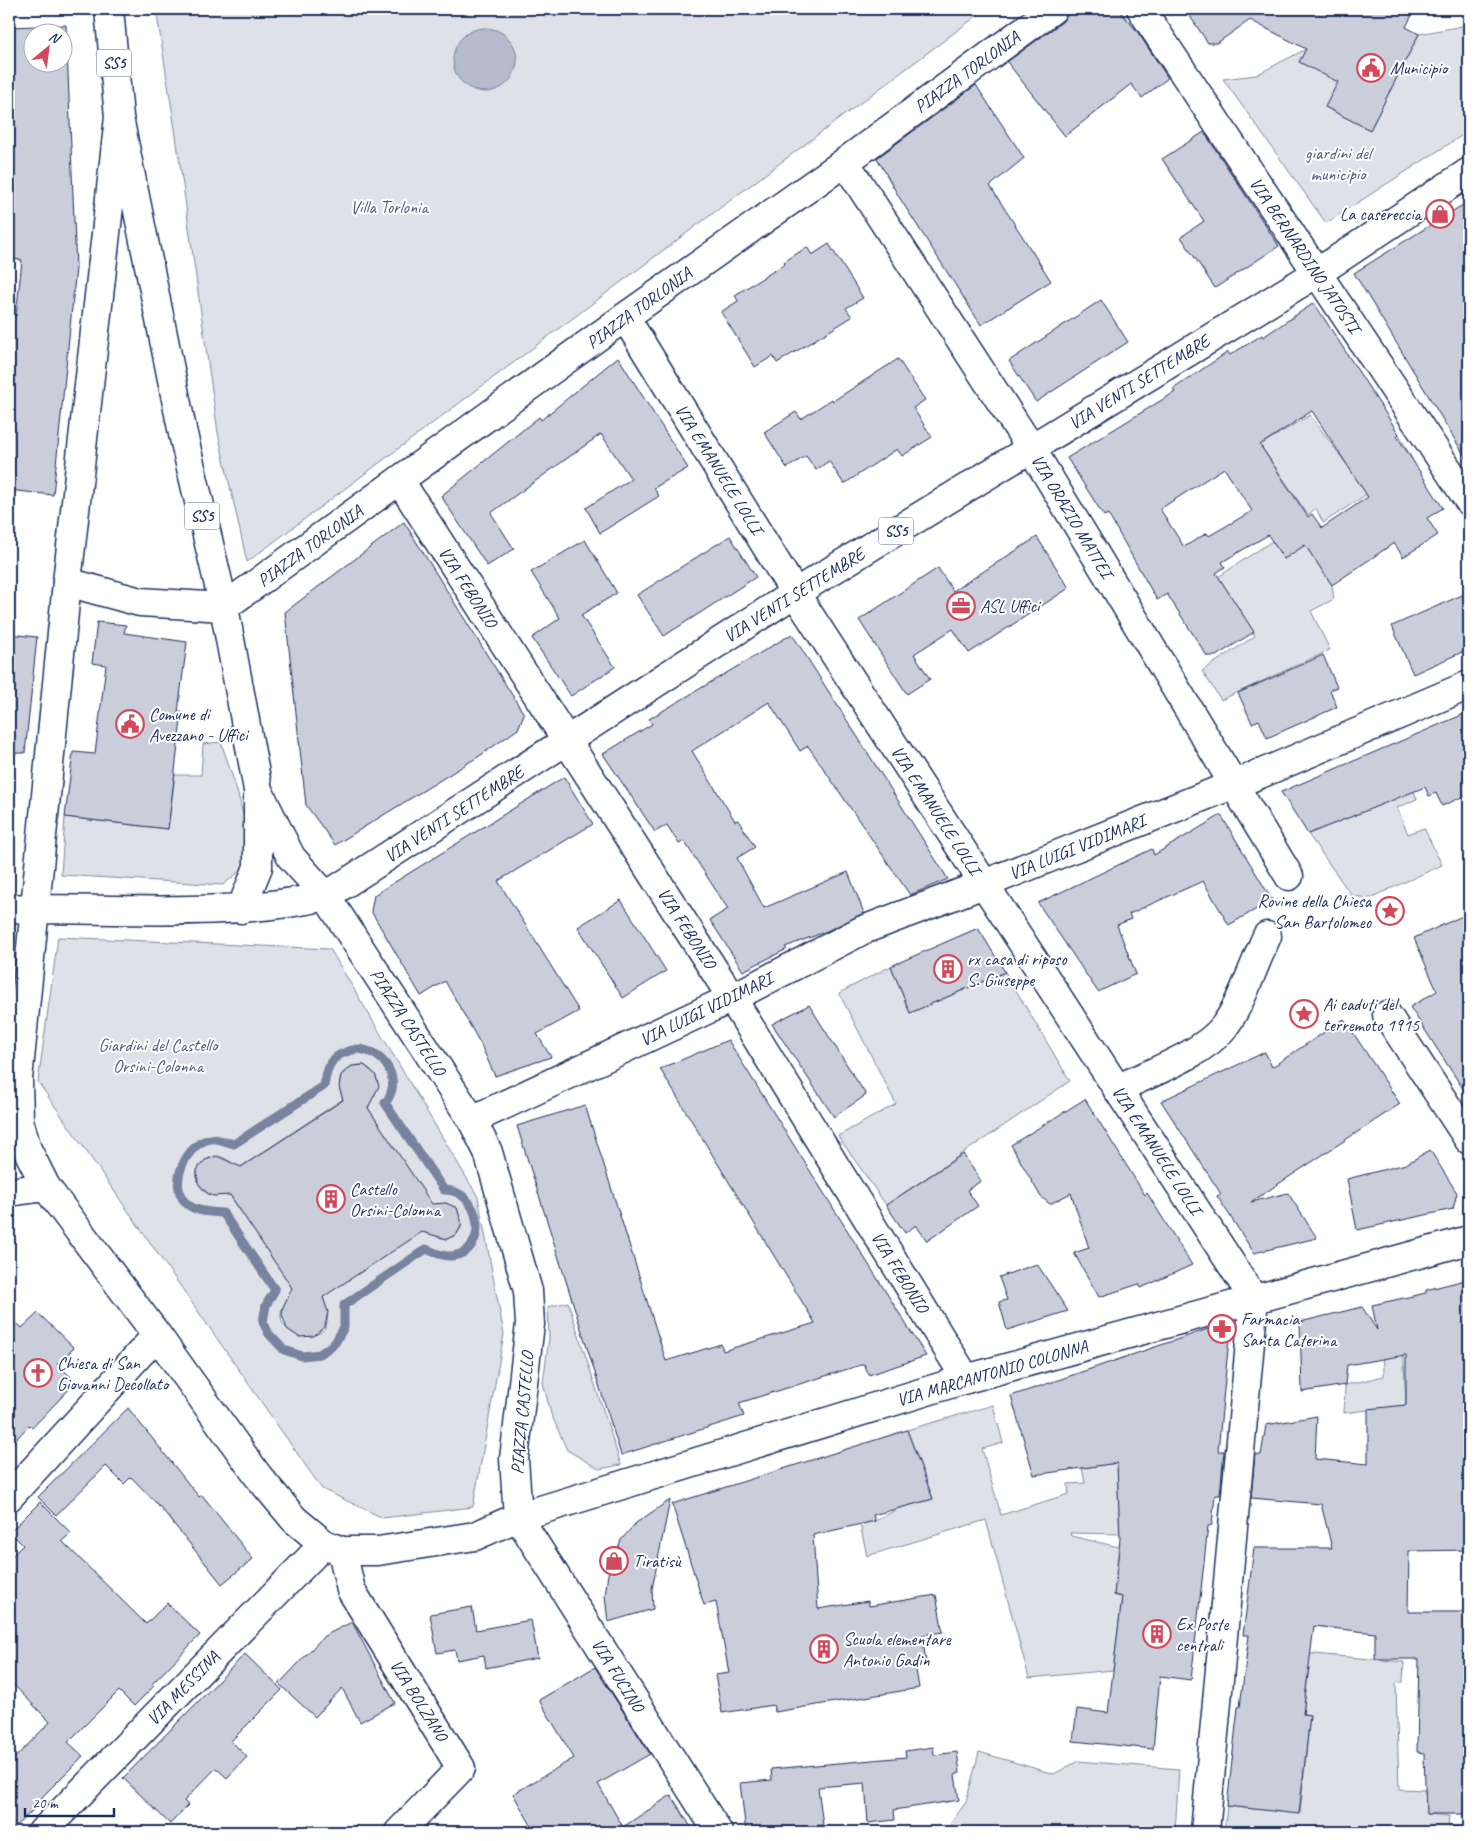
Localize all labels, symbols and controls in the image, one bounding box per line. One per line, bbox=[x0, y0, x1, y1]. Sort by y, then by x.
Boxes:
north arrow bbox=[22, 22, 72, 72]
street label: PIAZZA TORLONIA bbox=[910, 26, 1025, 118]
text: N bbox=[46, 28, 64, 48]
road number: SS5 bbox=[96, 49, 132, 76]
public building icon: Municipio bbox=[1356, 53, 1386, 83]
place label: Municipio bbox=[1390, 57, 1449, 79]
park label: giardini del municipio bbox=[1305, 142, 1374, 185]
street label: VIA BERNARDINO JATOSTI bbox=[1245, 173, 1367, 340]
park label: Villa Torlonia bbox=[350, 196, 429, 218]
shop icon: La casereccia bbox=[1425, 199, 1455, 229]
place label: La casereccia bbox=[1340, 203, 1423, 225]
street label: PIAZZA TORLONIA bbox=[582, 262, 697, 354]
street label: VIA VENTI SETTEMBRE bbox=[1065, 329, 1215, 434]
street label: VIA EMANUELE LOLLI bbox=[670, 400, 770, 541]
street label: VIA ORAZIO MATTEI bbox=[1026, 450, 1119, 585]
street label: PIAZZA TORLONIA bbox=[253, 500, 368, 592]
road number: SS5 bbox=[184, 502, 220, 530]
road number: SS5 bbox=[878, 518, 914, 544]
street label: VIA VENTI SETTEMBRE bbox=[720, 542, 870, 647]
street label: VIA FEBONIO bbox=[434, 543, 503, 633]
office icon: ASL Uffici bbox=[946, 591, 976, 621]
place label: ASL Uffici bbox=[980, 595, 1042, 617]
place label: Comune di Avezzano - Uffici bbox=[149, 703, 250, 746]
public building icon: Comune di Avezzano - Uffici bbox=[115, 709, 145, 739]
street label: VIA EMANUELE LOLLI bbox=[886, 742, 988, 882]
street label: VIA VENTI SETTEMBRE bbox=[380, 759, 530, 867]
street label: VIA LUIGI VIDIMARI bbox=[1006, 808, 1152, 884]
street label: VIA FEBONIO bbox=[653, 884, 722, 974]
place label: Rovine della Chiesa San Bartolomeo bbox=[1257, 890, 1373, 933]
place icon: Rovine della Chiesa San Bartolomeo bbox=[1375, 896, 1405, 926]
place label: rx casa di riposo S. Giuseppe bbox=[967, 948, 1068, 991]
building icon: rx casa di riposo S. Giuseppe bbox=[933, 954, 963, 984]
street label: PIAZZA CASTELLO bbox=[365, 965, 452, 1081]
street label: VIA LUIGI VIDIMARI bbox=[636, 966, 779, 1051]
place label: Ai caduti del terremoto 1915 bbox=[1323, 993, 1420, 1036]
place icon: Ai caduti del terremoto 1915 bbox=[1289, 999, 1319, 1029]
park label: Giardini del Castello Orsini-Colonna bbox=[99, 1034, 219, 1077]
street label: VIA EMANUELE LOLLI bbox=[1107, 1082, 1209, 1222]
place label: Castello Orsini-Colonna bbox=[350, 1178, 442, 1221]
building icon: Castello Orsini-Colonna bbox=[316, 1184, 346, 1214]
street label: VIA FEBONIO bbox=[866, 1227, 935, 1318]
place label: Farmacia Santa Caterina bbox=[1241, 1308, 1338, 1351]
pharmacy icon: Farmacia Santa Caterina bbox=[1207, 1314, 1237, 1344]
street label: VIA MARCANTONIO COLONNA bbox=[894, 1335, 1091, 1411]
street label: PIAZZA CASTELLO bbox=[506, 1349, 538, 1475]
place label: Chiesa di San Giovanni Decollato bbox=[57, 1352, 170, 1395]
church icon: Chiesa di San Giovanni Decollato bbox=[23, 1358, 53, 1388]
shop icon: Tiratisù bbox=[599, 1546, 629, 1576]
place label: Tiratisù bbox=[633, 1550, 682, 1572]
place label: Ex Poste centrali bbox=[1176, 1613, 1229, 1656]
building icon: Ex Poste centrali bbox=[1142, 1619, 1172, 1649]
place label: Scuola elementare Antonio Gadin bbox=[843, 1628, 952, 1671]
street label: VIA FUCINO bbox=[587, 1634, 650, 1718]
building icon: Scuola elementare Antonio Gadin bbox=[809, 1634, 839, 1664]
street label: VIA MESSINA bbox=[142, 1645, 225, 1730]
street label: VIA BOLZANO bbox=[385, 1655, 454, 1747]
scale bar bbox=[25, 1786, 114, 1818]
text: 20 m bbox=[32, 1794, 59, 1813]

